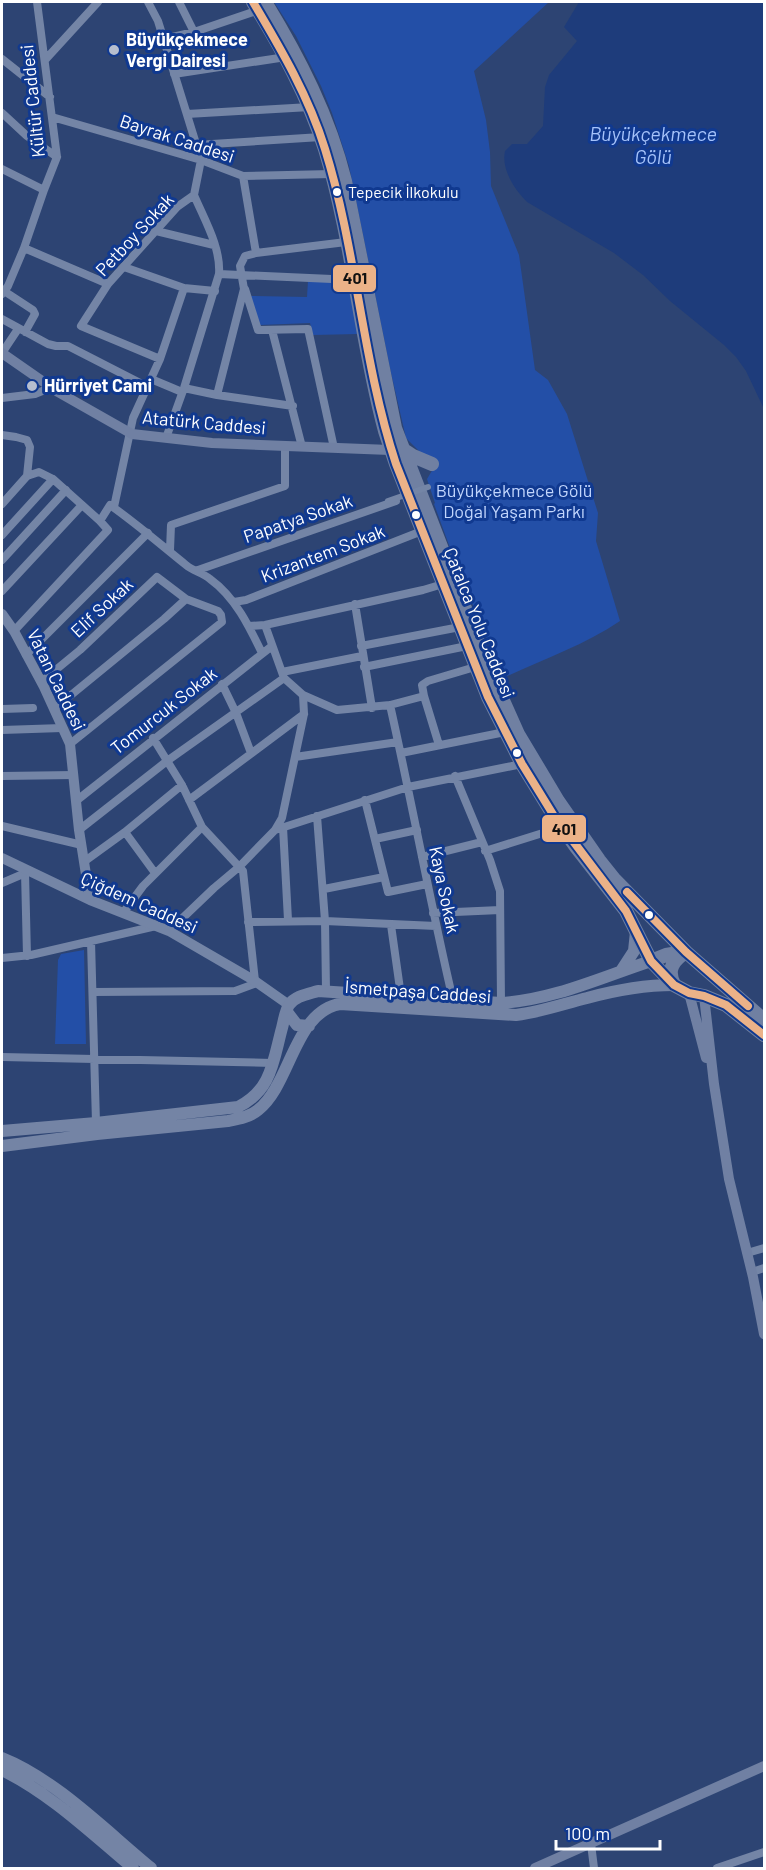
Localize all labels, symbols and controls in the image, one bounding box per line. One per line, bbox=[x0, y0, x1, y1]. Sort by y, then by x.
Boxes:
place label: Büyükçekmece Vergi Dairesi bbox=[126, 28, 248, 71]
street label: Kültür Caddesi bbox=[15, 43, 49, 159]
marker: Büyükçekmece Vergi Dairesi bbox=[107, 43, 121, 57]
street label: Bayrak Caddesi bbox=[117, 109, 237, 167]
water label: Büyükçekmece Gölü bbox=[589, 121, 717, 168]
place label: Tepecik İlkokulu bbox=[348, 182, 459, 201]
marker: Tepecik İlkokulu bbox=[331, 186, 343, 198]
street label: Petboy Sokak bbox=[90, 188, 178, 280]
line badge: 401 bbox=[332, 264, 377, 293]
text: 401 bbox=[343, 268, 367, 287]
place label: Hürriyet Cami bbox=[44, 374, 152, 396]
marker: Hürriyet Cami bbox=[25, 379, 39, 393]
street label: Atatürk Caddesi bbox=[141, 406, 267, 438]
park label: Büyükçekmece Gölü Doğal Yaşam Parkı bbox=[436, 479, 592, 522]
street label: Papatya Sokak bbox=[240, 489, 355, 547]
unlabelled marker bbox=[410, 509, 422, 521]
street label: Krizantem Sokak bbox=[258, 519, 388, 587]
street label: Çatalca Yolu Caddesi bbox=[440, 544, 520, 701]
street label: Elif Sokak bbox=[66, 573, 137, 642]
street label: Vatan Caddesi bbox=[23, 625, 91, 734]
street label: Tomurcuk Sokak bbox=[106, 662, 221, 759]
unlabelled marker bbox=[511, 747, 523, 759]
line badge: 401 bbox=[541, 814, 587, 843]
text: 401 bbox=[552, 819, 576, 838]
street label: Kaya Sokak bbox=[425, 844, 465, 935]
street label: Çiğdem Caddesi bbox=[78, 867, 201, 938]
unlabelled marker bbox=[643, 909, 655, 921]
street label: İsmetpaşa Caddesi bbox=[344, 975, 492, 1007]
scale bar bbox=[556, 1813, 660, 1851]
text: 100 m bbox=[565, 1822, 610, 1844]

